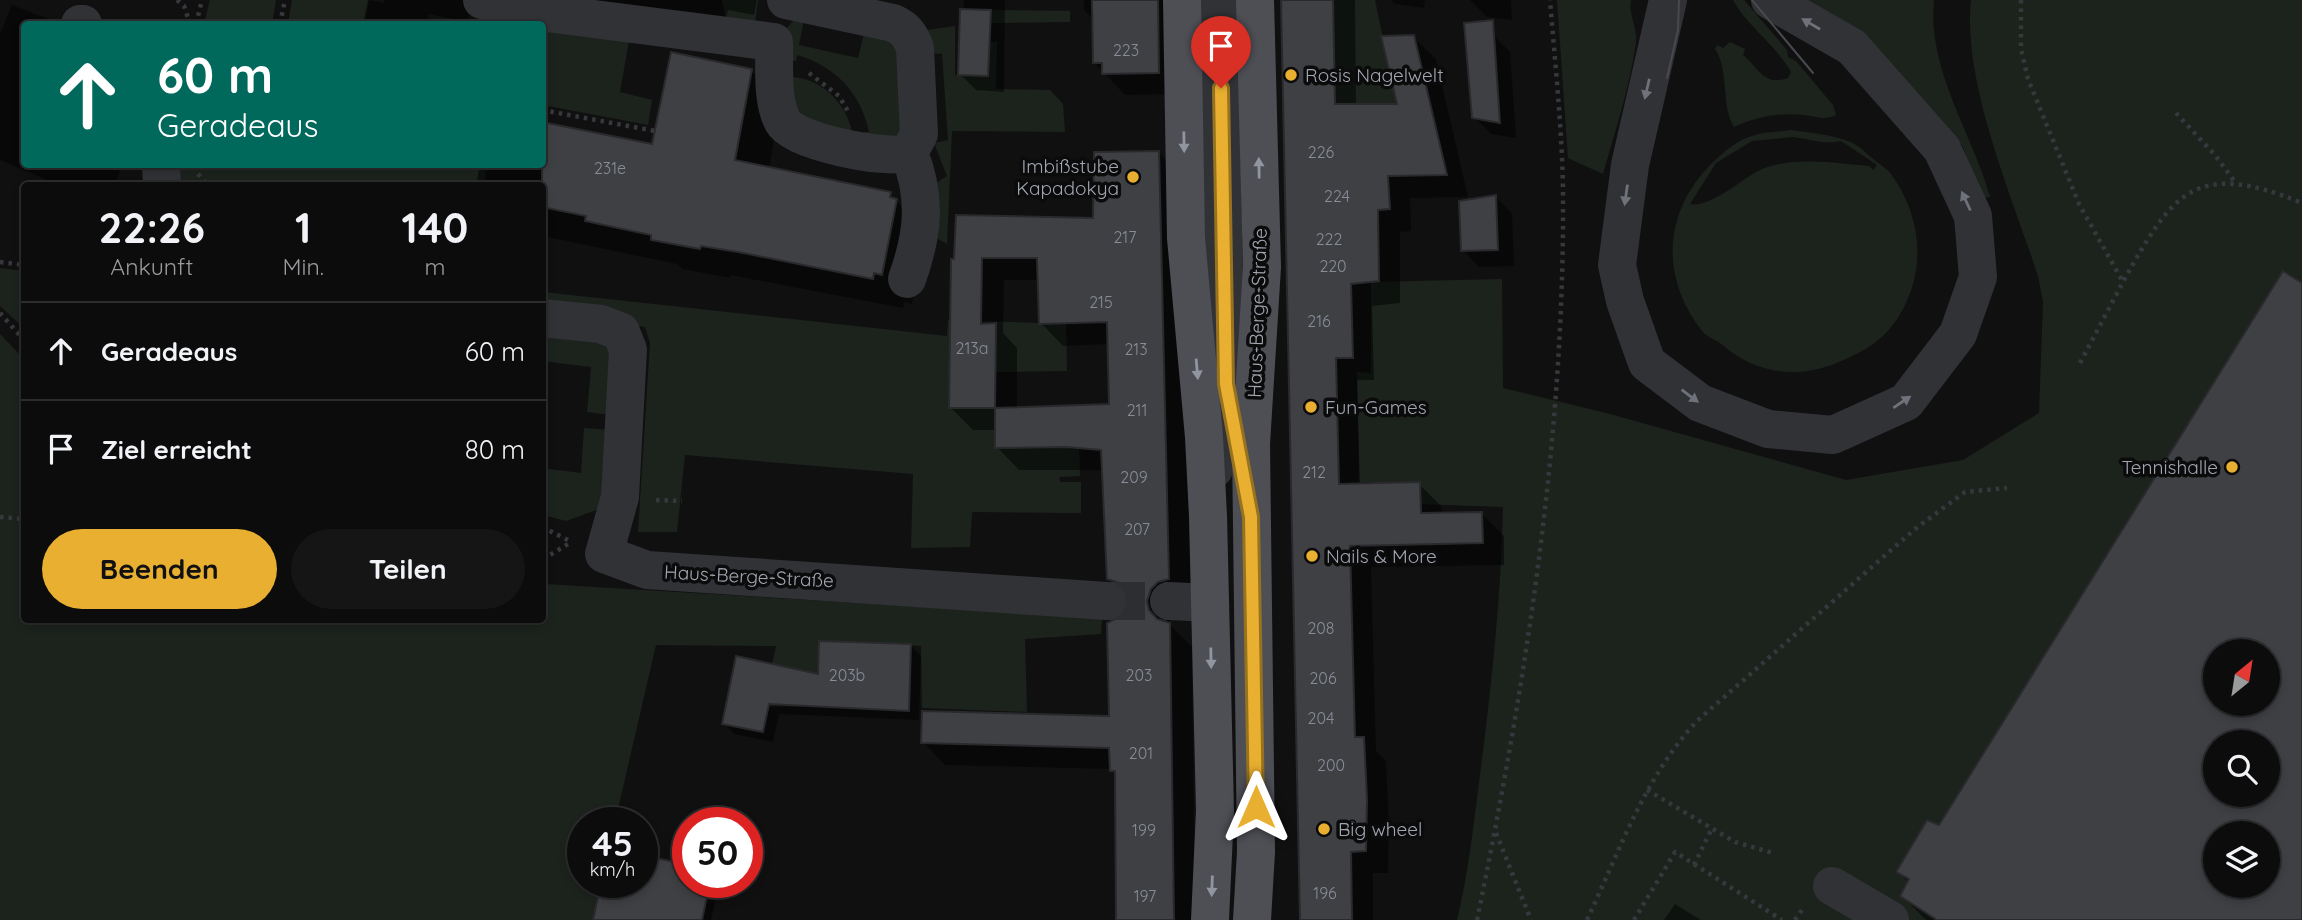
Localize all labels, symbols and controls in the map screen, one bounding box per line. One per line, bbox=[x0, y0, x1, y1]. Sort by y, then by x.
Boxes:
pin bbox=[1191, 16, 1251, 88]
one-way arrow bbox=[1801, 18, 1821, 30]
icon: arrive bbox=[1202, 27, 1240, 65]
house number: 223 bbox=[1113, 40, 1139, 60]
text: 60 m bbox=[157, 44, 273, 105]
icon: ahead bbox=[42, 49, 133, 140]
place label: Rosis Nagelwelt bbox=[1305, 63, 1444, 87]
marker: Rosis Nagelwelt bbox=[1283, 67, 1299, 83]
one-way arrow bbox=[1642, 78, 1653, 100]
text: Geradeaus bbox=[157, 105, 319, 145]
one-way arrow bbox=[1178, 131, 1190, 153]
house number: 226 bbox=[1308, 142, 1335, 162]
place label: Imbißstube Kapadokya bbox=[1016, 154, 1119, 200]
one-way arrow bbox=[1253, 157, 1264, 179]
house number: 231e bbox=[594, 158, 626, 178]
marker: Imbißstube Kapadokya bbox=[1125, 169, 1141, 185]
one-way arrow bbox=[1620, 184, 1631, 206]
house number: 224 bbox=[1324, 186, 1350, 206]
one-way arrow bbox=[1960, 190, 1971, 211]
text: 22:26 bbox=[99, 201, 205, 254]
text: 1 bbox=[295, 201, 311, 254]
text: 140 bbox=[402, 201, 468, 254]
house number: 217 bbox=[1114, 227, 1137, 247]
street label: Haus-Berge-Straße bbox=[1242, 228, 1272, 398]
house number: 222 bbox=[1316, 229, 1342, 249]
text: Ankunft bbox=[110, 252, 193, 281]
text: Min. bbox=[283, 252, 324, 281]
text: m bbox=[425, 252, 445, 281]
house number: 220 bbox=[1319, 256, 1347, 276]
house number: 215 bbox=[1089, 292, 1113, 312]
house number: 216 bbox=[1307, 311, 1331, 331]
icon: ahead bbox=[42, 332, 80, 370]
text: Geradeaus bbox=[101, 335, 237, 368]
text: 60 m bbox=[465, 335, 525, 368]
house number: 213a bbox=[956, 338, 988, 358]
house number: 213 bbox=[1124, 339, 1148, 359]
one-way arrow bbox=[1192, 358, 1203, 380]
one-way arrow bbox=[1681, 388, 1699, 402]
place label: Fun-Games bbox=[1325, 395, 1427, 419]
one-way arrow bbox=[1893, 395, 1911, 409]
marker: Fun-Games bbox=[1303, 399, 1319, 415]
house number: 211 bbox=[1127, 400, 1147, 420]
icon: arrive bbox=[42, 430, 80, 468]
text: Ziel erreicht bbox=[101, 433, 252, 466]
text: 80 m bbox=[465, 433, 525, 466]
place label: Tennishalle bbox=[2122, 455, 2218, 479]
marker: Tennishalle bbox=[2224, 459, 2240, 475]
house number: 212 bbox=[1302, 462, 1326, 482]
house number: 209 bbox=[1120, 467, 1148, 487]
house number: 207 bbox=[1124, 519, 1150, 539]
button: Beenden bbox=[42, 529, 277, 609]
button: Teilen bbox=[291, 529, 525, 609]
place label: Nails & More bbox=[1326, 544, 1437, 568]
marker: Nails & More bbox=[1304, 548, 1320, 564]
street label: Haus-Berge-Straße bbox=[664, 560, 834, 592]
house number: 208 bbox=[1307, 618, 1335, 638]
north arrow bbox=[2203, 639, 2280, 716]
map controls bbox=[2203, 639, 2280, 898]
one-way arrow bbox=[1205, 647, 1217, 669]
house number: 203b bbox=[829, 665, 865, 685]
house number: 203 bbox=[1126, 665, 1152, 685]
house number: 206 bbox=[1310, 668, 1337, 688]
house number: 204 bbox=[1308, 708, 1334, 728]
button: search bbox=[2203, 730, 2280, 807]
house number: 201 bbox=[1129, 743, 1153, 763]
house number: 200 bbox=[1317, 755, 1345, 775]
position arrow bbox=[1219, 770, 1293, 844]
speed limit sign: 50 bbox=[672, 807, 763, 898]
place label: Big wheel bbox=[1338, 817, 1422, 841]
house number: 199 bbox=[1132, 820, 1156, 840]
text: 45 bbox=[592, 821, 633, 865]
marker: Big wheel bbox=[1316, 821, 1332, 837]
button: layers bbox=[2203, 821, 2280, 898]
text: km/h bbox=[590, 858, 635, 881]
one-way arrow bbox=[1207, 875, 1218, 897]
house number: 196 bbox=[1313, 883, 1337, 903]
house number: 197 bbox=[1134, 886, 1156, 906]

